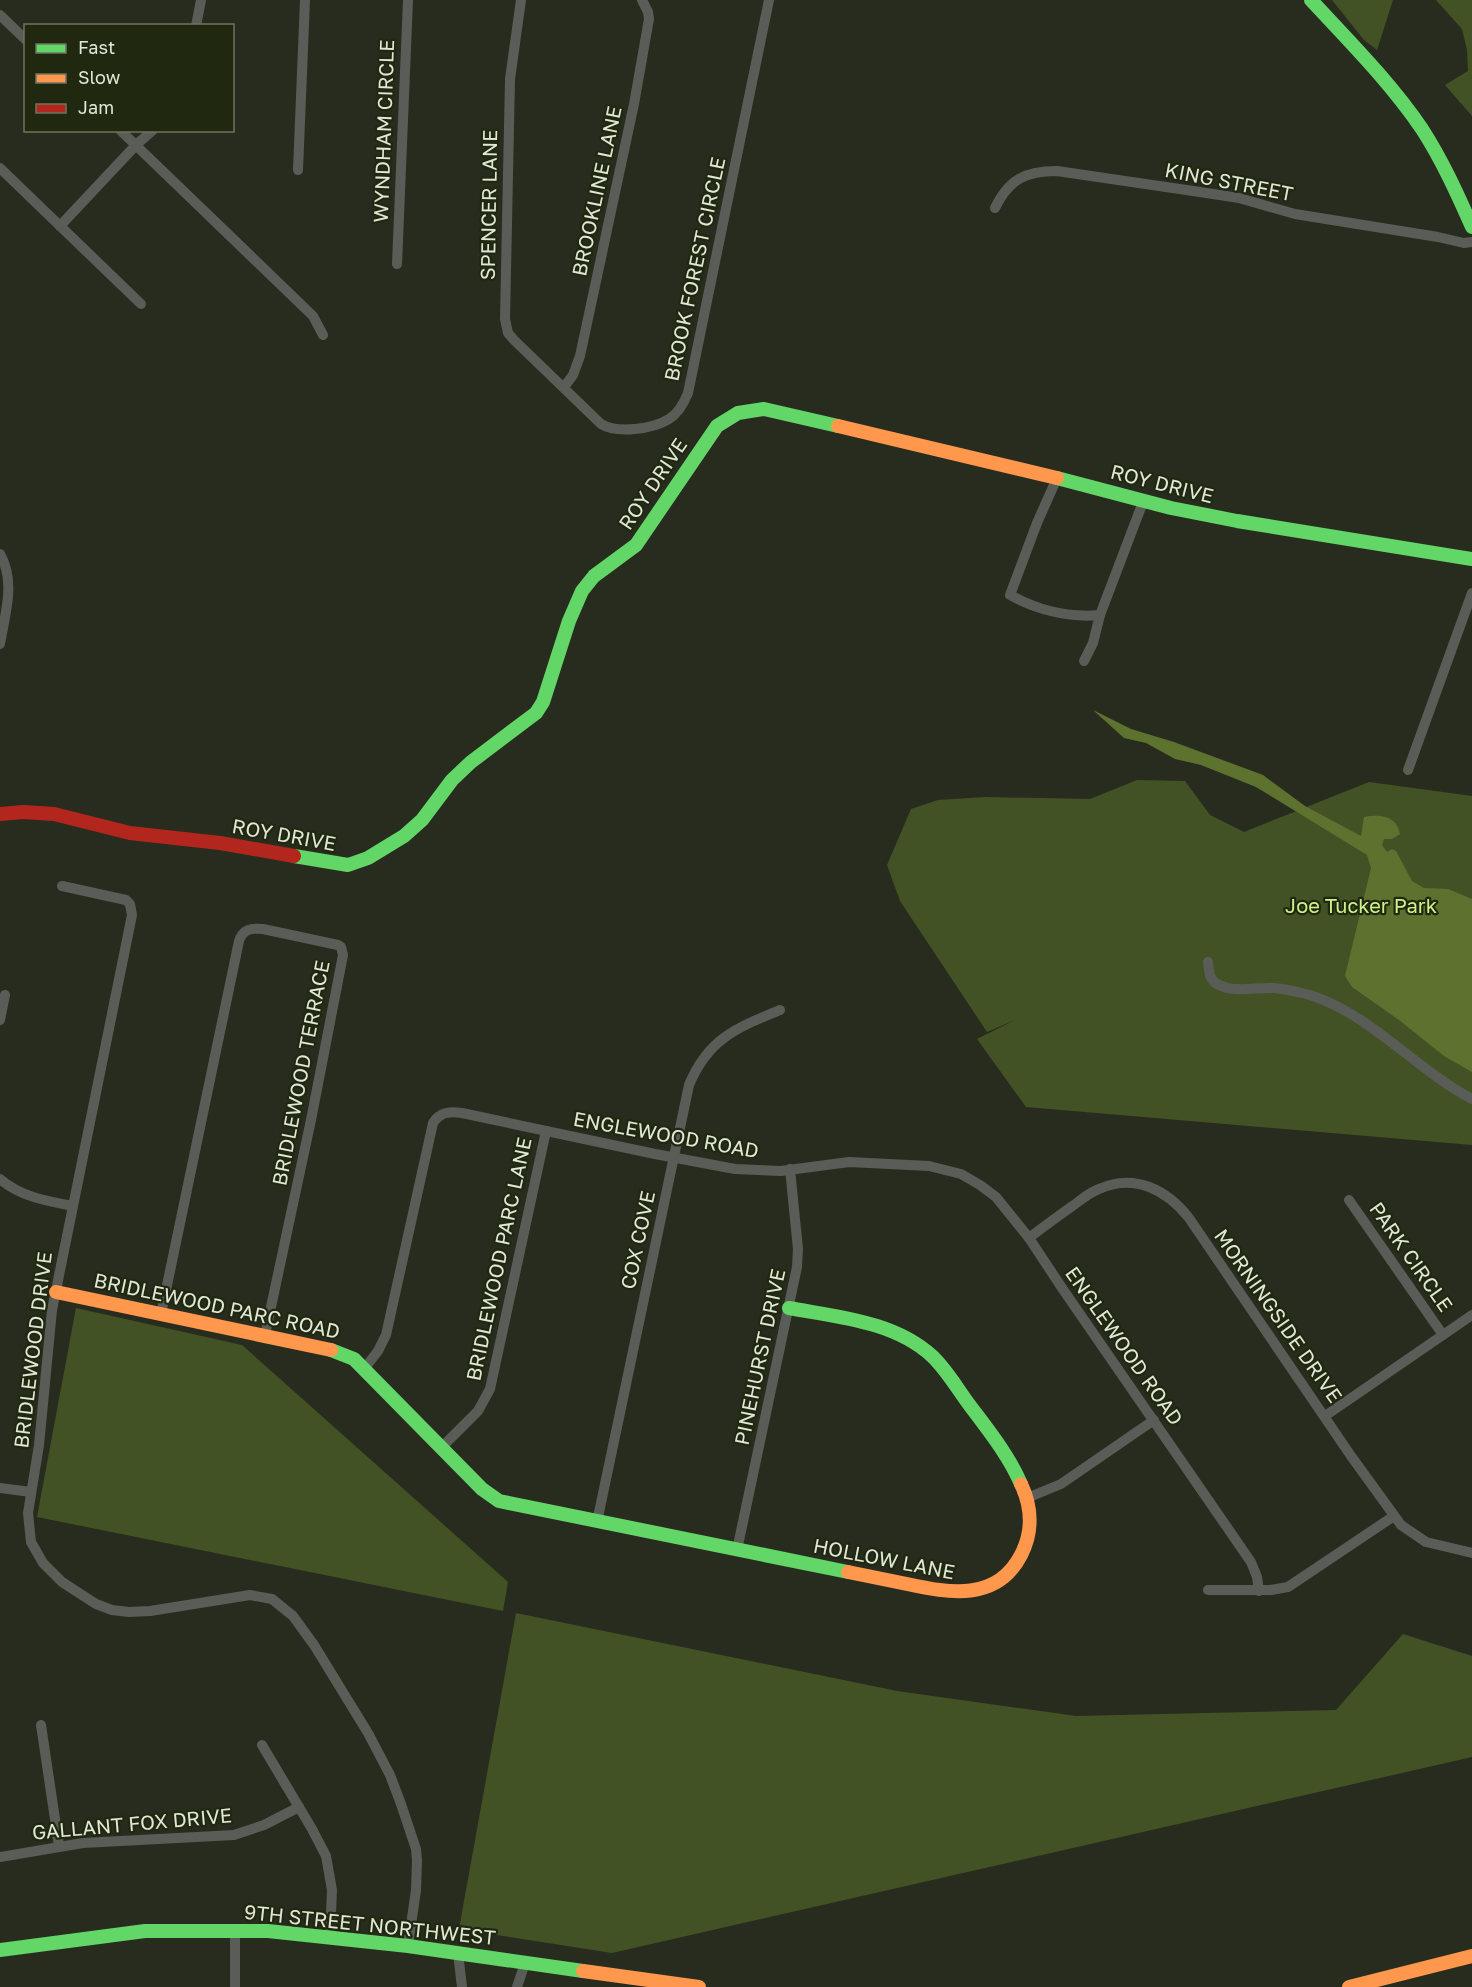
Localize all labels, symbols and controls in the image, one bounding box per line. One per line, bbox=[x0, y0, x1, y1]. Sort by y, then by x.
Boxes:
legend bbox=[24, 24, 234, 132]
text: Fast bbox=[78, 36, 115, 58]
street label: WYNDHAM CIRCLE bbox=[368, 39, 398, 223]
text: Slow bbox=[78, 66, 121, 88]
text: Jam bbox=[78, 96, 114, 118]
street label: BROOKLINE LANE bbox=[566, 104, 626, 278]
street label: SPENCER LANE bbox=[475, 130, 501, 280]
street label: BROOK FOREST CIRCLE bbox=[659, 155, 730, 383]
street label: KING STREET bbox=[1163, 157, 1295, 205]
street label: ROY DRIVE bbox=[613, 433, 692, 534]
street label: ROY DRIVE bbox=[1108, 459, 1216, 507]
street label: ROY DRIVE bbox=[230, 813, 338, 855]
park label: Joe Tucker Park bbox=[1285, 893, 1437, 917]
street label: BRIDLEWOOD TERRACE bbox=[266, 958, 334, 1188]
street label: ENGLEWOOD ROAD bbox=[571, 1106, 761, 1162]
street label: BRIDLEWOOD PARC LANE bbox=[460, 1135, 536, 1383]
street label: COX COVE bbox=[615, 1188, 659, 1291]
street label: PARK CIRCLE bbox=[1365, 1197, 1458, 1316]
street label: MORNINGSIDE DRIVE bbox=[1210, 1224, 1348, 1407]
street label: BRIDLEWOOD DRIVE bbox=[8, 1250, 56, 1450]
street label: ENGLEWOOD ROAD bbox=[1061, 1261, 1189, 1429]
street label: PINEHURST DRIVE bbox=[729, 1266, 789, 1447]
street label: BRIDLEWOOD PARC ROAD bbox=[92, 1267, 342, 1343]
street label: HOLLOW LANE bbox=[811, 1533, 957, 1583]
street label: GALLANT FOX DRIVE bbox=[31, 1802, 233, 1844]
street label: 9TH STREET NORTHWEST bbox=[243, 1899, 497, 1949]

